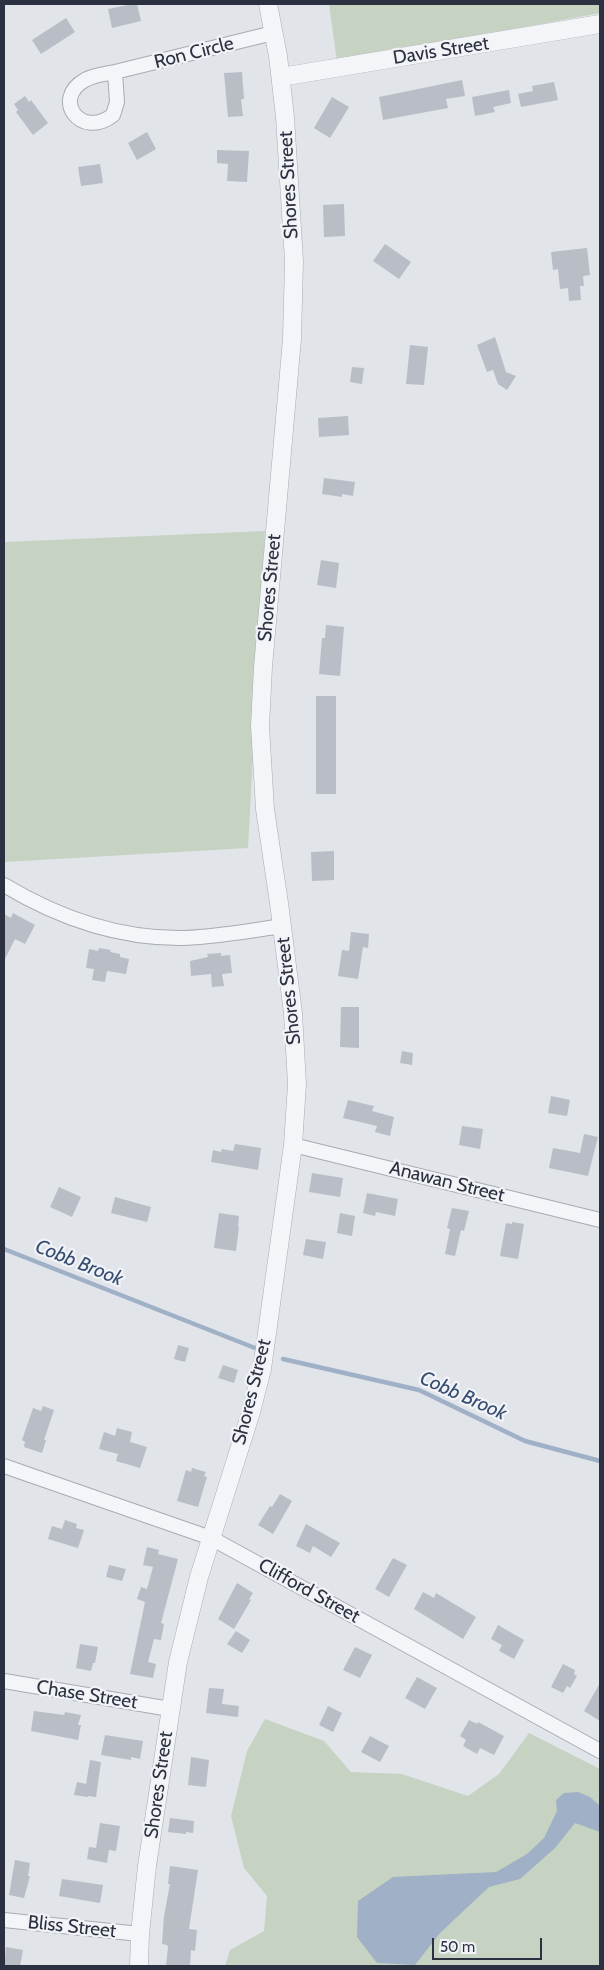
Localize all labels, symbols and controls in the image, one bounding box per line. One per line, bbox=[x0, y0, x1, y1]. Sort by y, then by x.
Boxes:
street label: Ron Circle bbox=[152, 32, 236, 74]
street label: Davis Street bbox=[391, 32, 491, 70]
street label: Shores Street bbox=[275, 130, 303, 240]
street label: Shores Street bbox=[254, 533, 286, 643]
street label: Shores Street bbox=[272, 936, 306, 1046]
street label: Anawan Street bbox=[387, 1157, 507, 1207]
water label: Cobb Brook bbox=[32, 1235, 126, 1291]
street label: Shores Street bbox=[228, 1337, 276, 1447]
water label: Cobb Brook bbox=[416, 1366, 510, 1426]
street label: Clifford Street bbox=[254, 1554, 364, 1628]
street label: Chase Street bbox=[35, 1676, 139, 1714]
street label: Shores Street bbox=[140, 1730, 178, 1840]
street label: Bliss Street bbox=[27, 1911, 117, 1943]
scale bar bbox=[434, 1928, 544, 1960]
text: 50 m bbox=[440, 1938, 475, 1956]

